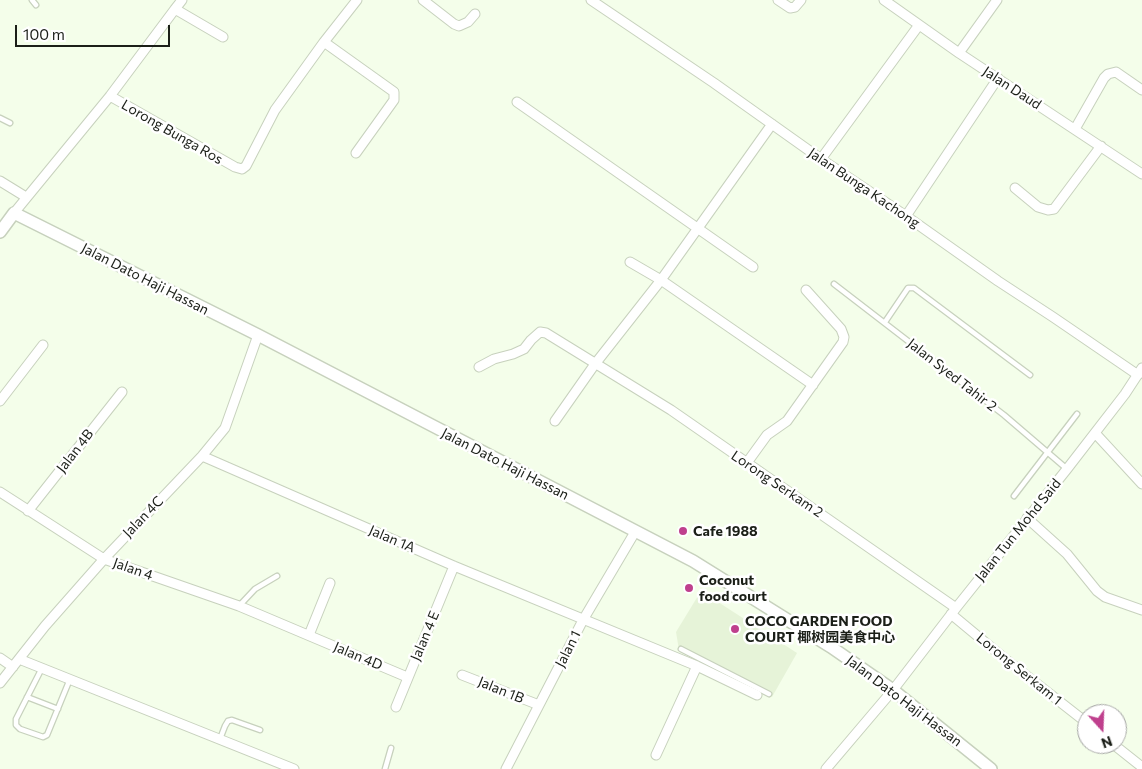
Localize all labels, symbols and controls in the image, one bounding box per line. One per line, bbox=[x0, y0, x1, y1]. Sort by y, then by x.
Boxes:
scale bar bbox=[18, 15, 172, 47]
text: 100 m bbox=[23, 25, 65, 43]
street label: Jalan Daud bbox=[980, 63, 1044, 113]
street label: Lorong Bunga Ros bbox=[118, 96, 226, 168]
street label: Jalan Bunga Kachong bbox=[805, 144, 923, 232]
street label: Jalan Dato Haji Hassan bbox=[78, 240, 212, 318]
street label: Jalan Syed Tahir 2 bbox=[904, 335, 1000, 415]
street label: Jalan Dato Haji Hassan bbox=[438, 425, 572, 503]
street label: Jalan 4B bbox=[53, 426, 97, 476]
street label: Lorong Serkam 2 bbox=[728, 447, 826, 521]
street label: Jalan Tun Mohd Said bbox=[971, 475, 1065, 585]
street label: Jalan 4C bbox=[119, 493, 167, 541]
street label: Jalan 1A bbox=[366, 522, 418, 556]
place label: Cafe 1988 bbox=[693, 523, 758, 539]
marker: Cafe 1988 bbox=[677, 525, 689, 537]
street label: Jalan 4 bbox=[111, 554, 155, 584]
place label: Coconut food court bbox=[699, 572, 767, 604]
marker: Coconut food court bbox=[683, 582, 695, 594]
street label: Jalan 4 E bbox=[407, 609, 443, 663]
place label: COCO GARDEN FOOD COURT 椰树园美食中心 bbox=[745, 613, 895, 646]
marker: COCO GARDEN FOOD COURT 椰树园美食中心 bbox=[729, 623, 741, 635]
street label: Jalan 1 bbox=[552, 628, 584, 670]
street label: Lorong Serkam 1 bbox=[973, 629, 1065, 709]
street label: Jalan 4D bbox=[331, 638, 385, 674]
street label: Jalan Dato Haji Hassan bbox=[843, 652, 965, 750]
street label: Jalan 1B bbox=[476, 673, 526, 707]
north arrow bbox=[1077, 704, 1127, 754]
text: N bbox=[1099, 733, 1115, 752]

